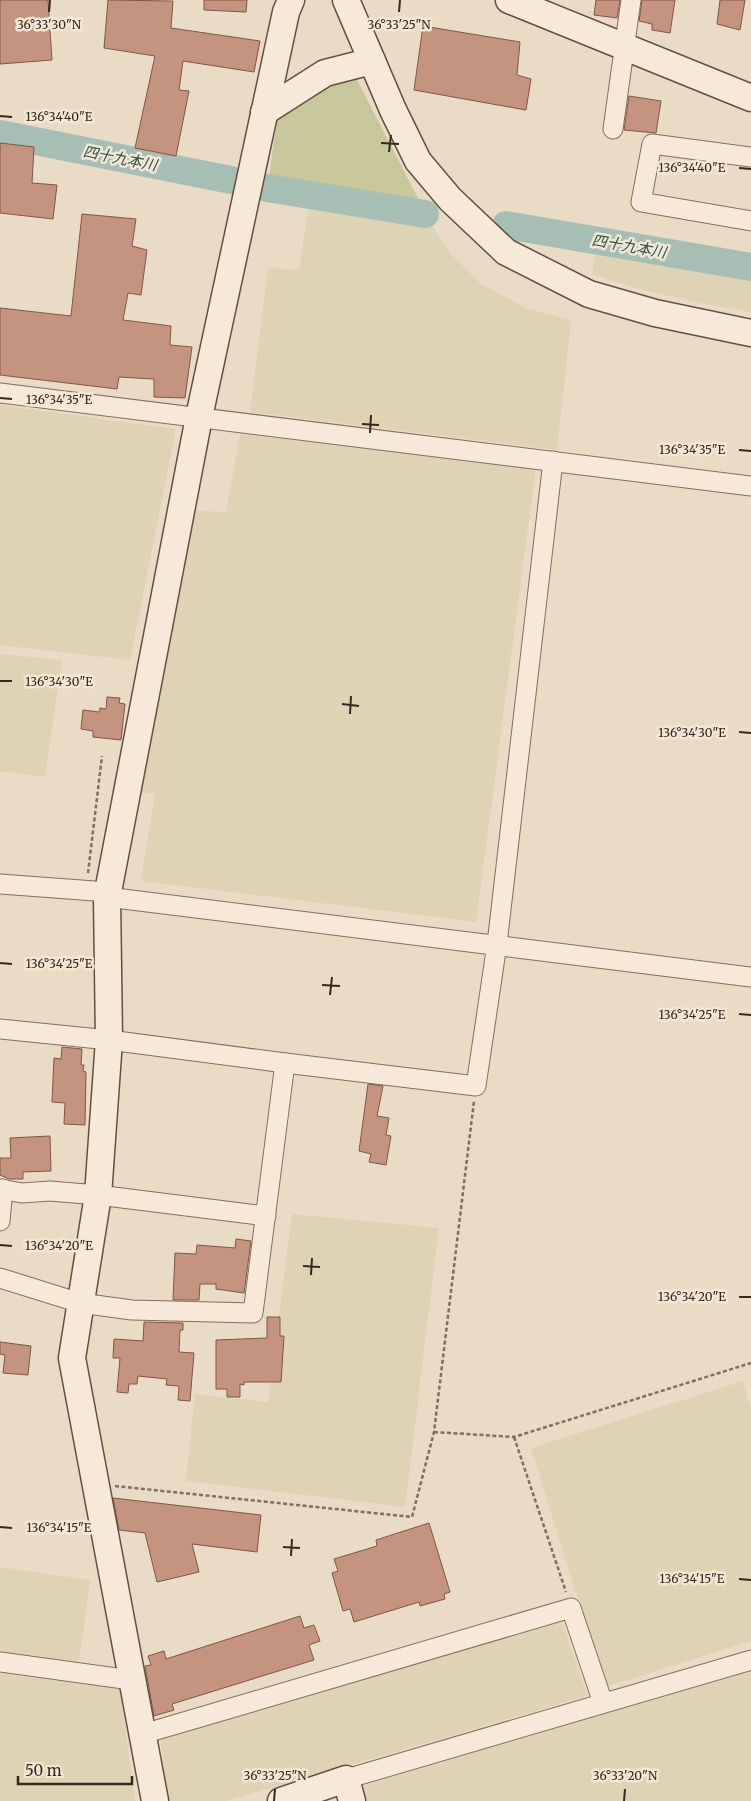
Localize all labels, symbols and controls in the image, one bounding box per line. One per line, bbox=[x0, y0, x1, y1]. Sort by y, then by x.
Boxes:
text: 36°33'30"N bbox=[17, 17, 82, 32]
text: 36°33'25"N bbox=[367, 17, 431, 32]
text: 136°34'40"E bbox=[26, 109, 93, 124]
water label: 四十九本川 bbox=[81, 142, 161, 175]
text: 136°34'40"E bbox=[659, 160, 726, 175]
water label: 四十九本川 bbox=[590, 230, 670, 262]
text: 136°34'35"E bbox=[26, 392, 92, 407]
text: 136°34'35"E bbox=[659, 442, 725, 457]
text: 136°34'30"E bbox=[25, 674, 93, 689]
text: 136°34'30"E bbox=[658, 725, 726, 740]
text: 136°34'25"E bbox=[26, 956, 93, 971]
text: 136°34'25"E bbox=[659, 1007, 726, 1022]
text: 136°34'20"E bbox=[25, 1238, 93, 1253]
text: 136°34'20"E bbox=[658, 1289, 726, 1304]
text: 136°34'15"E bbox=[27, 1520, 92, 1535]
text: 136°34'15"E bbox=[660, 1571, 725, 1586]
scale bar bbox=[18, 1754, 131, 1786]
text: 50 m bbox=[25, 1761, 62, 1780]
text: 36°33'25"N bbox=[243, 1768, 307, 1783]
text: 36°33'20"N bbox=[593, 1768, 658, 1783]

